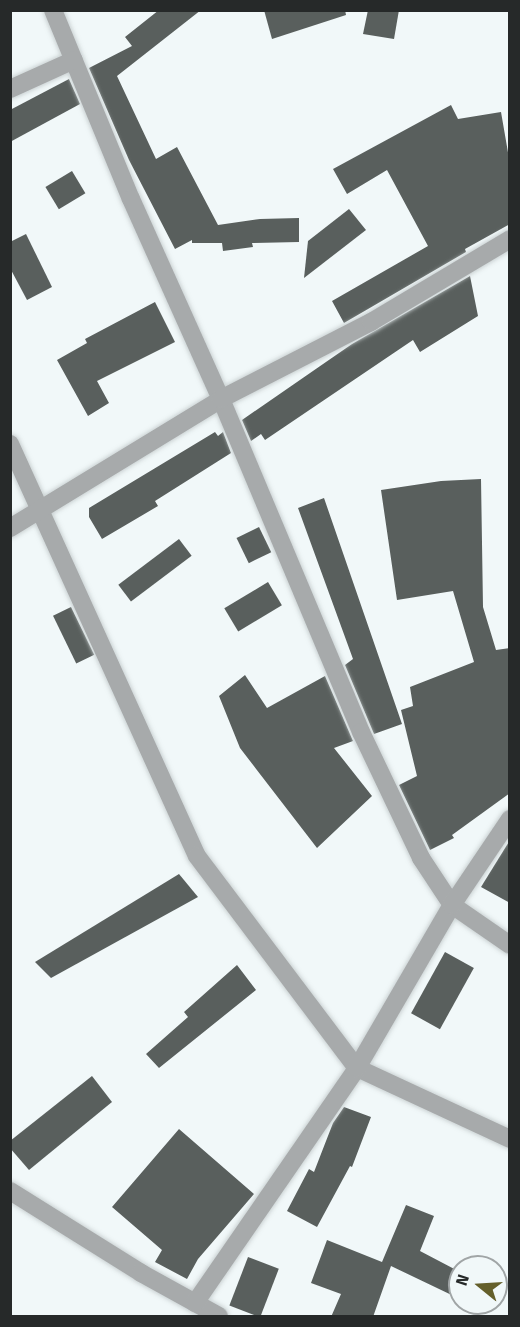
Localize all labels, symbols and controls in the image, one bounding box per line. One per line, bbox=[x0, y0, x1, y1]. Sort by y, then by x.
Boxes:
north arrow bbox=[448, 1255, 508, 1315]
text: N bbox=[452, 1272, 473, 1288]

